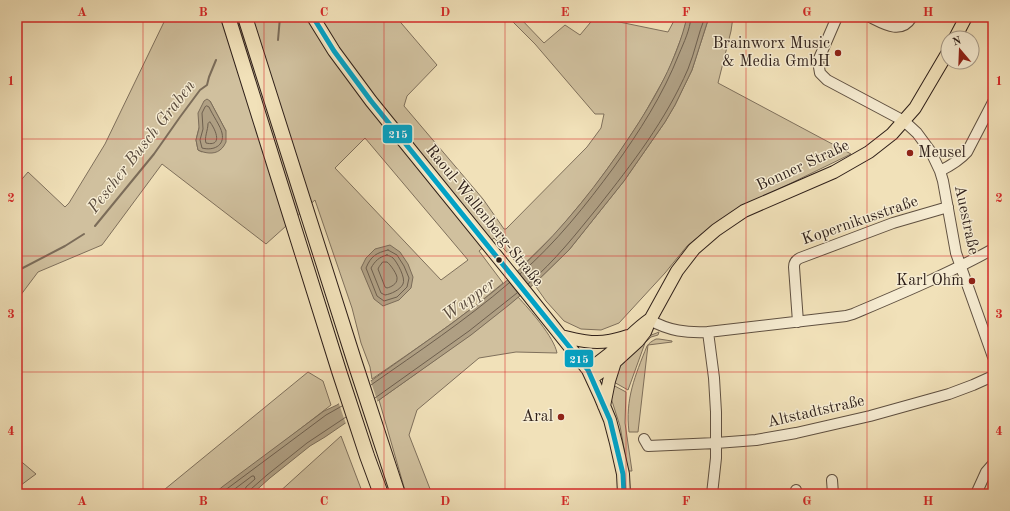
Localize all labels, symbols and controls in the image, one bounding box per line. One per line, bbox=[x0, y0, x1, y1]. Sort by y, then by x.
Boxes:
text: A bbox=[77, 6, 87, 19]
text: B bbox=[198, 6, 208, 19]
text: C bbox=[320, 6, 328, 19]
text: D bbox=[440, 6, 450, 19]
text: E bbox=[561, 6, 570, 19]
text: F bbox=[682, 6, 691, 19]
text: G bbox=[802, 6, 812, 19]
text: H bbox=[923, 6, 934, 19]
north arrow bbox=[940, 30, 980, 70]
text: N bbox=[951, 35, 964, 49]
place label: Brainworx Music & Media GmbH bbox=[712, 36, 830, 70]
marker: Brainworx Music & Media GmbH bbox=[833, 48, 843, 58]
text: 1 bbox=[7, 75, 15, 88]
text: 1 bbox=[995, 75, 1003, 88]
water label: Pescher Busch Graben bbox=[84, 77, 199, 217]
line badge: 215 bbox=[382, 124, 413, 144]
text: 215 bbox=[388, 130, 408, 141]
street label: Bonner Straße bbox=[754, 138, 852, 194]
street label: Raoul-Wallenberg-Straße bbox=[422, 142, 546, 290]
place label: Meusel bbox=[918, 145, 966, 161]
marker: Meusel bbox=[905, 148, 915, 158]
street label: Auestraße bbox=[951, 184, 981, 256]
text: 2 bbox=[7, 192, 15, 205]
text: 2 bbox=[995, 192, 1003, 205]
street label: Kopernikusstraße bbox=[800, 194, 920, 248]
unlabelled marker bbox=[494, 255, 504, 265]
place label: Karl Ohm bbox=[896, 273, 964, 289]
water label: Wupper bbox=[439, 275, 499, 325]
marker: Karl Ohm bbox=[967, 276, 977, 286]
text: 3 bbox=[7, 308, 15, 321]
text: 3 bbox=[995, 308, 1003, 321]
line badge: 215 bbox=[564, 349, 594, 368]
text: 215 bbox=[569, 355, 589, 366]
street label: Altstadtstraße bbox=[766, 393, 866, 431]
place label: Aral bbox=[522, 409, 553, 425]
marker: Aral bbox=[556, 412, 566, 422]
text: 4 bbox=[7, 425, 15, 438]
text: 4 bbox=[995, 425, 1003, 438]
text: A bbox=[77, 495, 87, 508]
text: B bbox=[198, 495, 208, 508]
text: C bbox=[320, 495, 328, 508]
text: D bbox=[440, 495, 450, 508]
text: E bbox=[561, 495, 570, 508]
text: F bbox=[682, 495, 691, 508]
text: G bbox=[802, 495, 812, 508]
text: H bbox=[923, 495, 934, 508]

